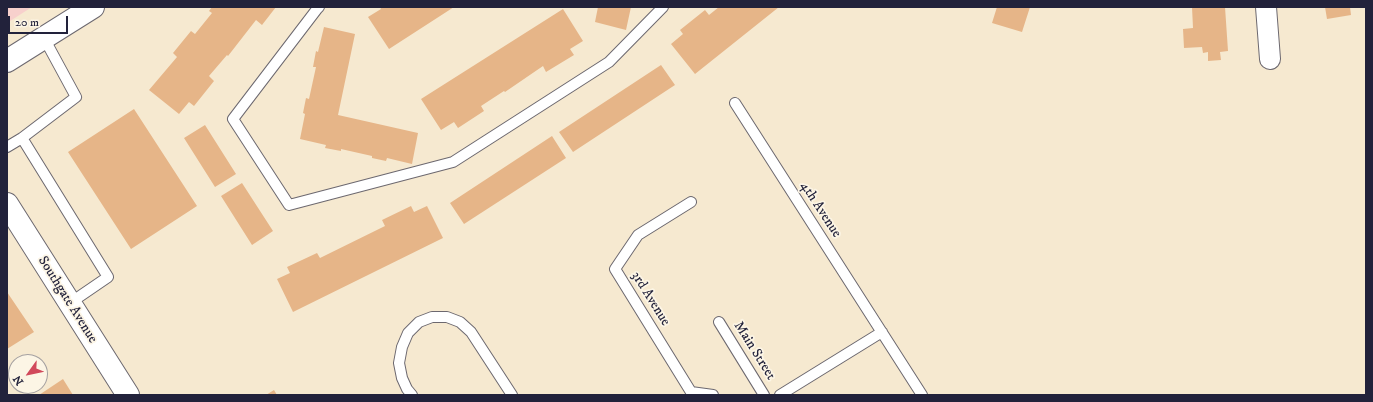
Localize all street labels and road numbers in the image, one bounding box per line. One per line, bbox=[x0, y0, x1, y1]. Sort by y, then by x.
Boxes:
street label: 4th Avenue bbox=[796, 179, 844, 241]
street label: Southgate Avenue bbox=[34, 254, 100, 346]
street label: 3rd Avenue bbox=[627, 269, 673, 329]
street label: Main Street bbox=[729, 319, 779, 383]

